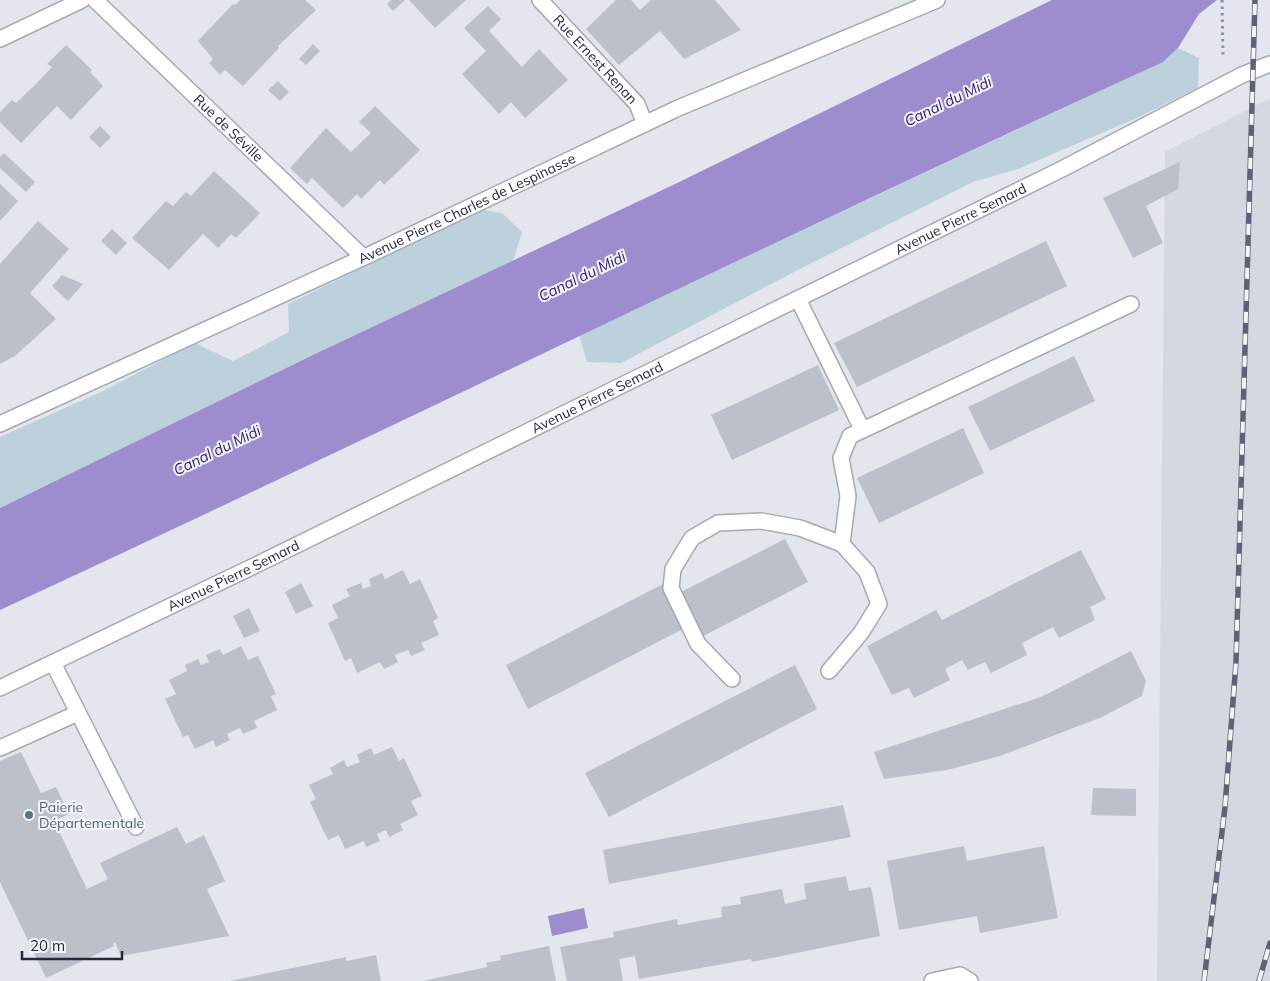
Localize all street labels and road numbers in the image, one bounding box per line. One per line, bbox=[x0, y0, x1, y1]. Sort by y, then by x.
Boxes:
street label: Rue Ernest Renan bbox=[549, 11, 641, 108]
street label: Rue de Séville bbox=[190, 90, 267, 166]
street label: Avenue Pierre Charles de Lespinasse bbox=[355, 149, 578, 268]
street label: Avenue Pierre Semard bbox=[892, 179, 1029, 259]
street label: Avenue Pierre Semard bbox=[528, 358, 666, 437]
street label: Avenue Pierre Semard bbox=[164, 536, 302, 615]

